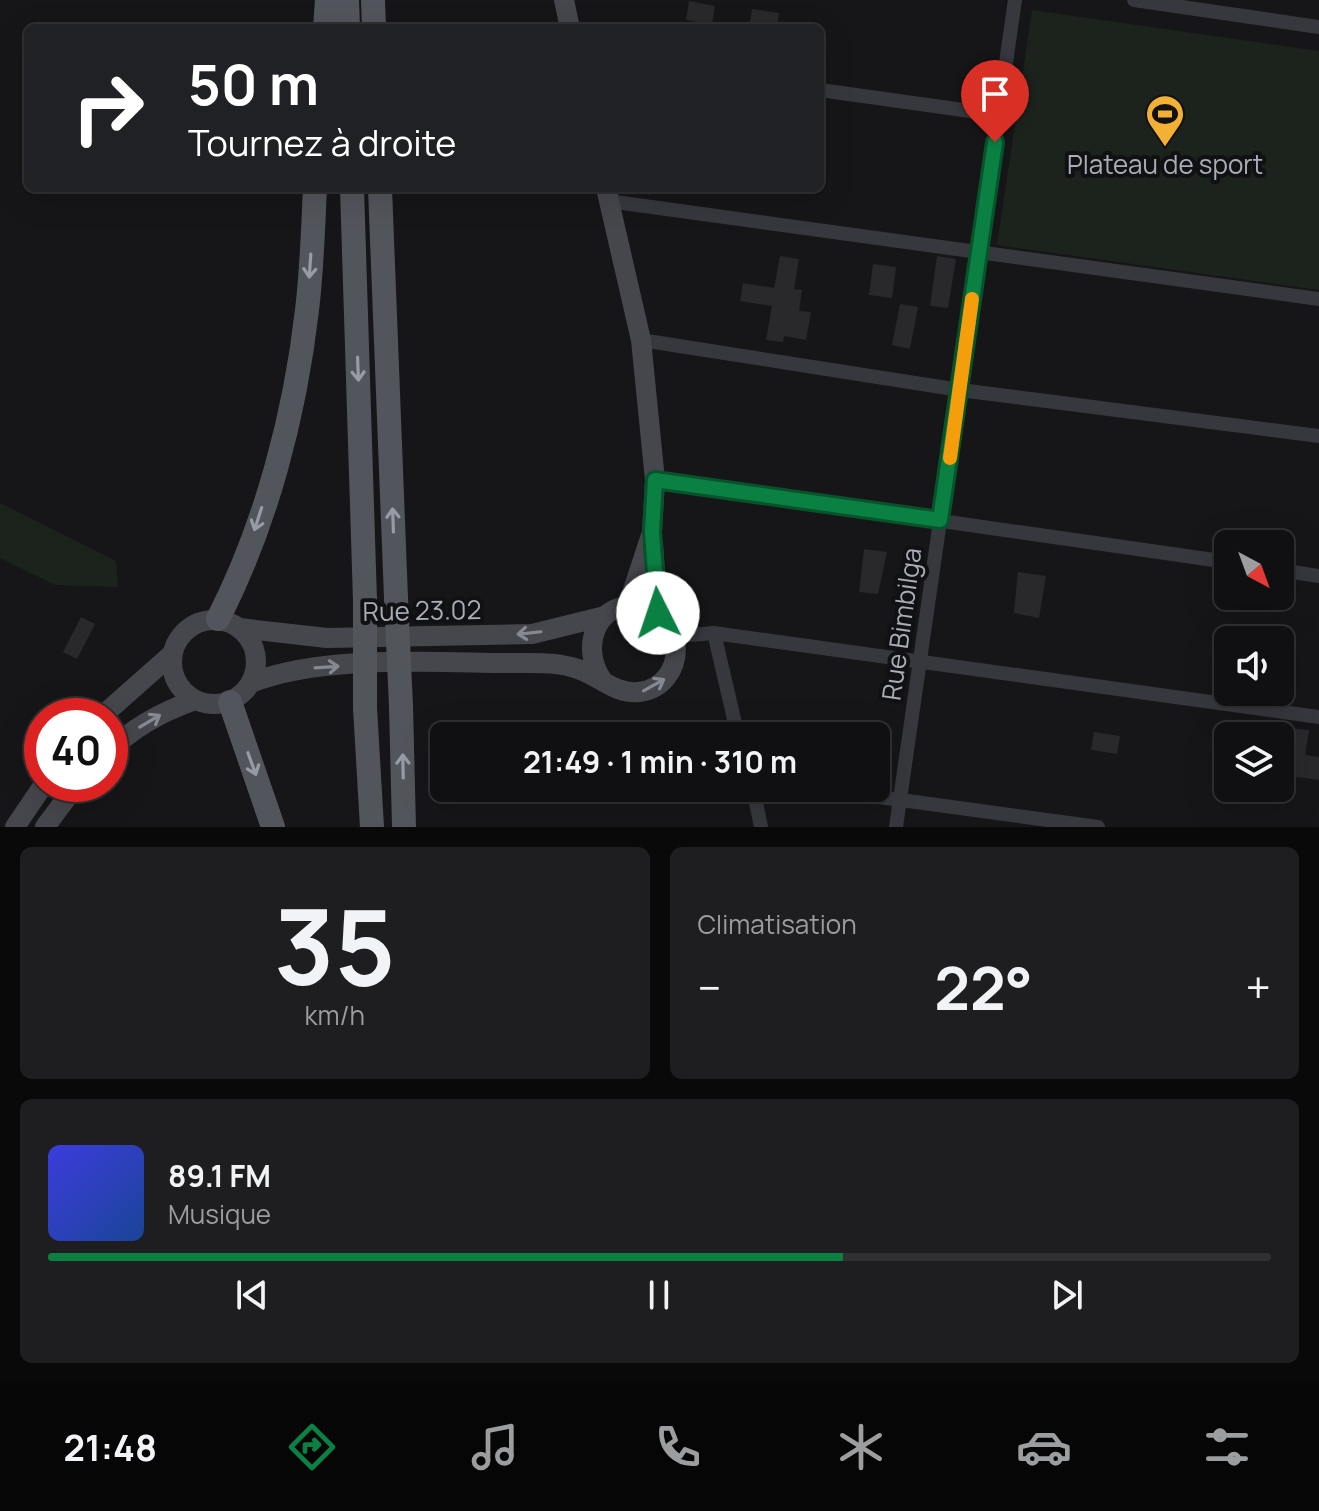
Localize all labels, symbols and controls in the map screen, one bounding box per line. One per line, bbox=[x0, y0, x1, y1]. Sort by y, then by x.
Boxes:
text: 50 m bbox=[188, 45, 319, 122]
icon: right bbox=[56, 56, 160, 160]
pin bbox=[961, 60, 1029, 142]
icon: arrive bbox=[973, 72, 1017, 116]
sports icon: Plateau de sport bbox=[1144, 93, 1186, 148]
text: Tournez à droite bbox=[188, 118, 456, 167]
place label: Plateau de sport bbox=[1067, 146, 1263, 182]
one-way arrow bbox=[302, 252, 317, 279]
one-way arrow bbox=[350, 355, 365, 382]
one-way arrow bbox=[249, 507, 264, 532]
one-way arrow bbox=[385, 507, 400, 534]
north arrow bbox=[1214, 530, 1294, 610]
map controls bbox=[1214, 530, 1294, 802]
street label: Rue Bimbilga bbox=[872, 545, 930, 703]
position arrow bbox=[616, 571, 700, 655]
street label: Rue 23.02 bbox=[362, 591, 482, 629]
one-way arrow bbox=[516, 625, 543, 640]
button: sound bbox=[1214, 626, 1294, 706]
one-way arrow bbox=[313, 659, 340, 674]
one-way arrow bbox=[642, 677, 665, 693]
speed limit sign: 40 bbox=[24, 698, 128, 802]
one-way arrow bbox=[138, 713, 161, 729]
button: layers bbox=[1214, 722, 1294, 802]
text: 21:49 · 1 min · 310 m bbox=[523, 741, 797, 782]
one-way arrow bbox=[246, 751, 260, 776]
one-way arrow bbox=[395, 753, 410, 780]
text: 35 bbox=[274, 874, 395, 1016]
text: Climatisation bbox=[698, 906, 857, 942]
text: 22° bbox=[934, 946, 1033, 1028]
text: − bbox=[698, 957, 721, 1017]
text: + bbox=[1246, 957, 1271, 1017]
text: km/h bbox=[305, 997, 365, 1033]
text: 89.1 FM bbox=[168, 1155, 271, 1196]
text: Musique bbox=[168, 1196, 271, 1232]
icon: previous bbox=[230, 1273, 274, 1317]
icon: pause bbox=[637, 1273, 681, 1317]
icon: next bbox=[1045, 1273, 1089, 1317]
icon: directions bbox=[284, 1419, 340, 1475]
icon: music bbox=[467, 1419, 523, 1475]
icon: phone bbox=[650, 1419, 706, 1475]
icon: climate bbox=[833, 1419, 889, 1475]
icon: car bbox=[1016, 1419, 1072, 1475]
icon: filters bbox=[1199, 1419, 1255, 1475]
text: 21:48 bbox=[64, 1423, 157, 1472]

